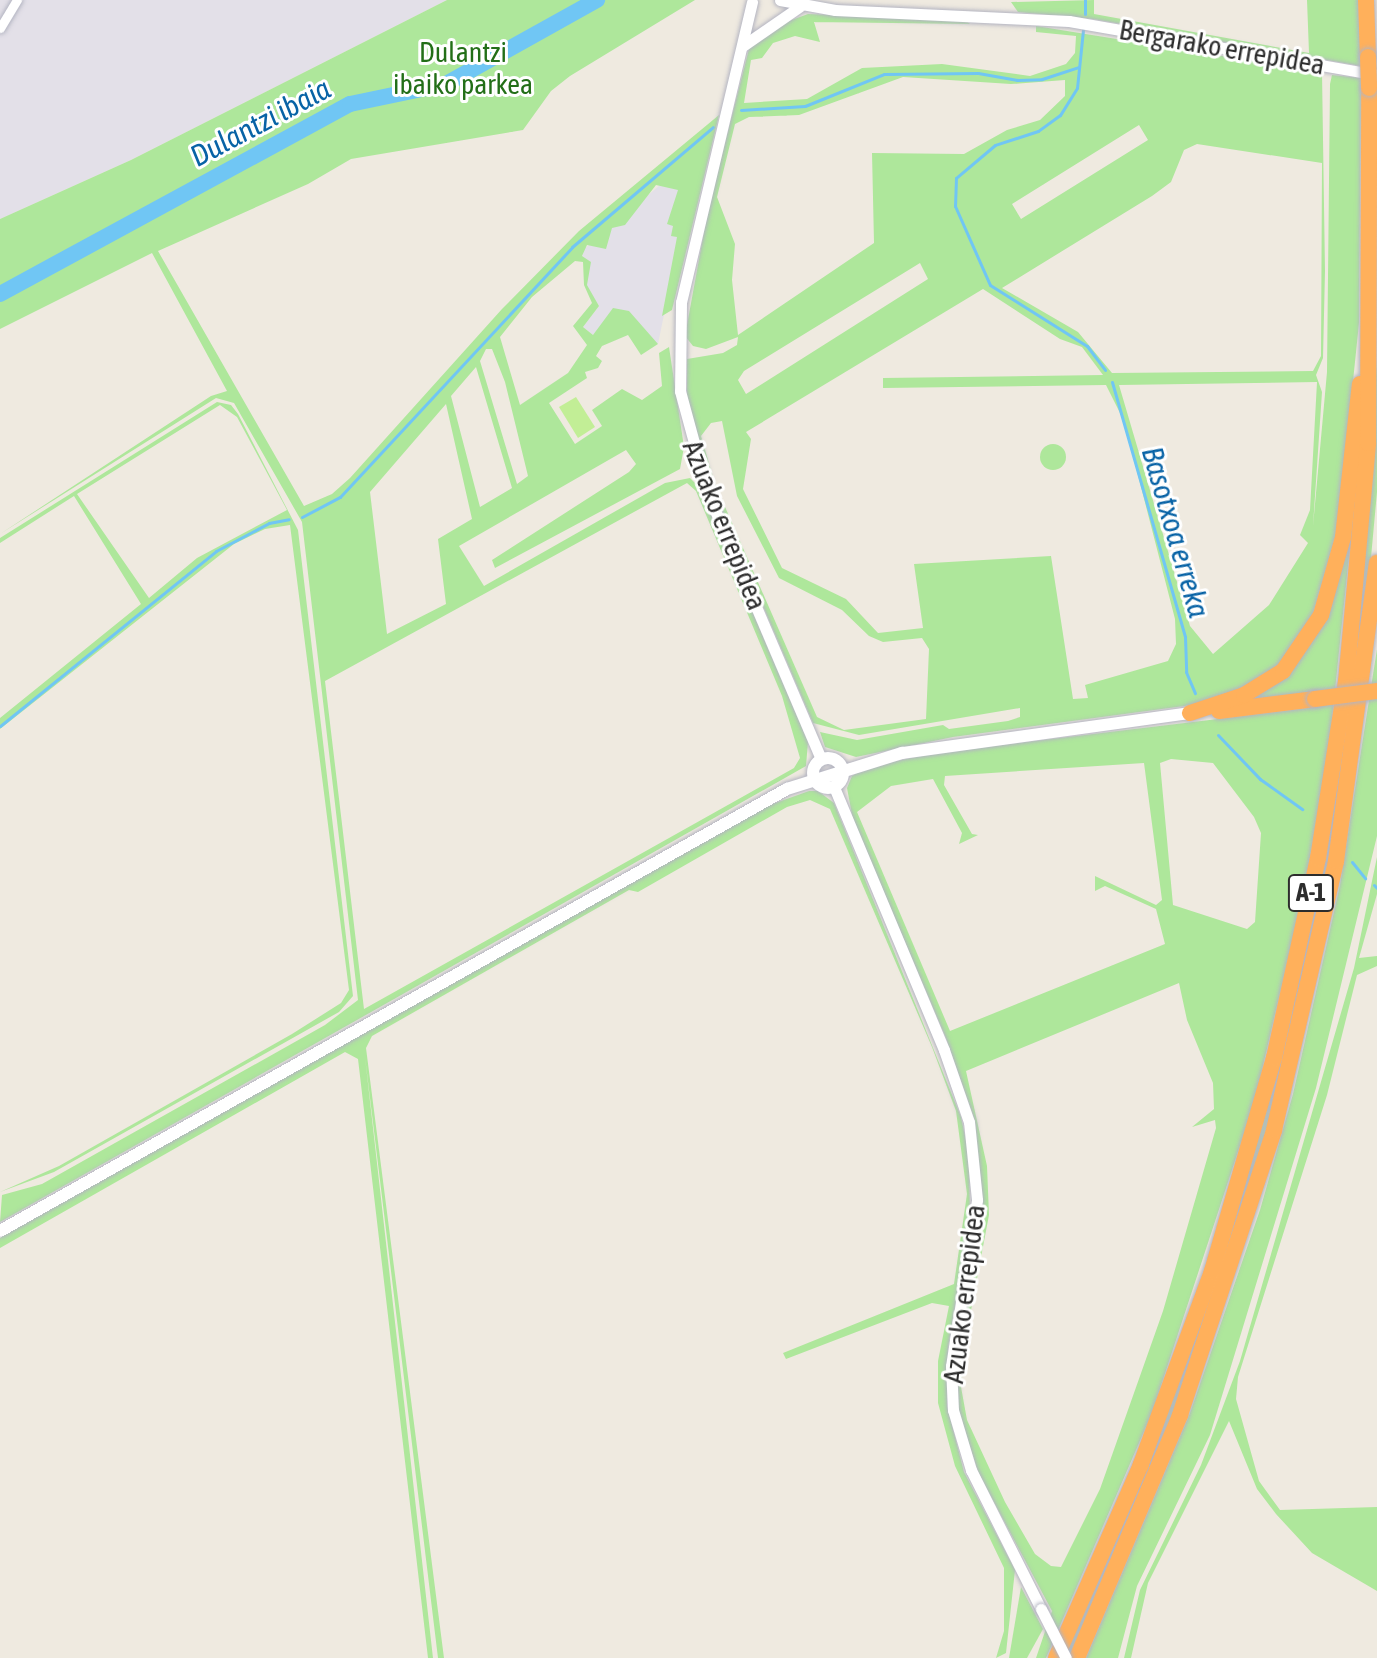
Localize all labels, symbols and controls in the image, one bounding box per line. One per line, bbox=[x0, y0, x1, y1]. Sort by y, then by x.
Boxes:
street label: Bergarako errepidea bbox=[1117, 12, 1327, 82]
park label: Dulantzi ibaiko parkea bbox=[393, 35, 533, 101]
water label: Dulantzi ibaia bbox=[184, 70, 336, 174]
street label: Azuako errepidea bbox=[676, 435, 774, 615]
water label: Basotxoa erreka bbox=[1134, 442, 1218, 622]
road number: A-1 bbox=[1287, 871, 1335, 915]
street label: Azuako errepidea bbox=[936, 1203, 992, 1385]

